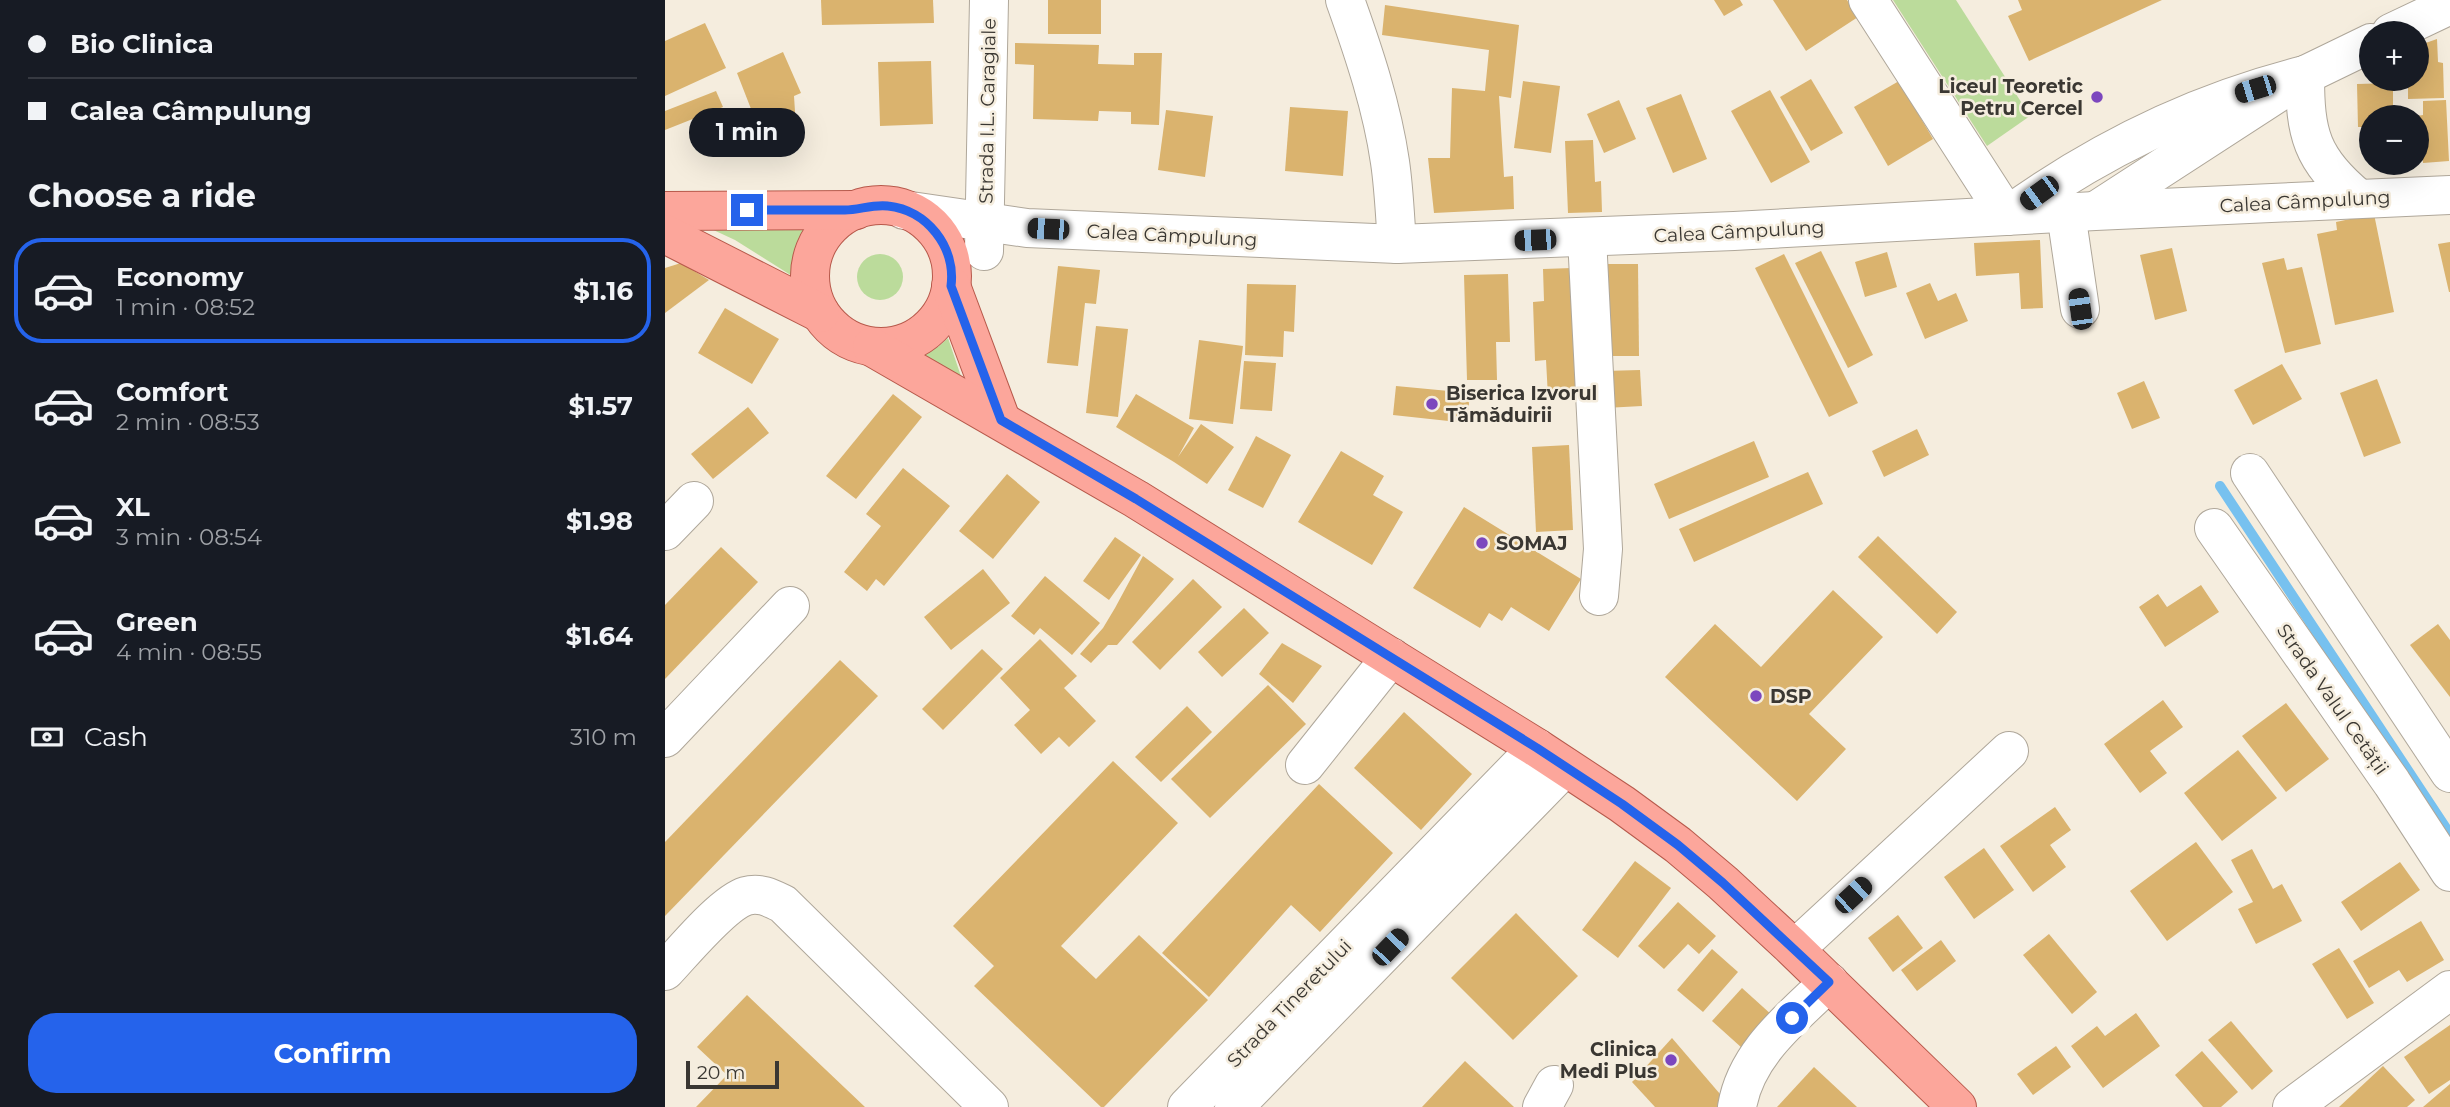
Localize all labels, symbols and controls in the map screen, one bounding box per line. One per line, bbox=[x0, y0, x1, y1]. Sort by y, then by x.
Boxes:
street label: Strada I.L. Caragiale bbox=[974, 18, 1001, 204]
map controls bbox=[2359, 21, 2429, 175]
button: + bbox=[2359, 21, 2429, 91]
text: Bio Clinica bbox=[70, 28, 214, 60]
car bbox=[2232, 73, 2279, 105]
place label: Liceul Teoretic Petru Cercel bbox=[1938, 75, 2083, 120]
marker: Liceul Teoretic Petru Cercel bbox=[2089, 89, 2105, 105]
text: Calea Câmpulung bbox=[70, 95, 312, 127]
button: − bbox=[2359, 105, 2429, 175]
callout: 1 min bbox=[689, 108, 805, 158]
text: 1 min bbox=[716, 118, 778, 146]
car bbox=[2016, 172, 2063, 214]
text: Choose a ride bbox=[28, 176, 256, 215]
street label: Calea Câmpulung bbox=[2219, 186, 2391, 217]
route end bbox=[731, 194, 763, 226]
street label: Calea Câmpulung bbox=[1653, 216, 1825, 247]
car bbox=[1027, 217, 1070, 241]
street label: Calea Câmpulung bbox=[1086, 220, 1258, 251]
car bbox=[1514, 229, 1557, 251]
icon: car bbox=[32, 259, 95, 322]
text: Economy bbox=[116, 261, 243, 293]
text: $1.16 bbox=[573, 275, 633, 307]
car bbox=[2067, 287, 2094, 331]
text: 1 min · 08:52 bbox=[116, 293, 255, 321]
icon: car bbox=[32, 374, 95, 437]
text: Comfort bbox=[116, 376, 228, 408]
place label: Biserica Izvorul Tămăduirii bbox=[1446, 382, 1597, 427]
text: $1.57 bbox=[568, 390, 633, 422]
marker: Biserica Izvorul Tămăduirii bbox=[1424, 396, 1440, 412]
text: 2 min · 08:53 bbox=[116, 408, 260, 436]
icon: car bbox=[32, 489, 95, 552]
text: XL bbox=[116, 491, 150, 523]
text: $1.98 bbox=[566, 505, 633, 537]
text: 3 min · 08:54 bbox=[116, 523, 262, 551]
place label: SOMAJ bbox=[1496, 532, 1567, 555]
marker: SOMAJ bbox=[1474, 535, 1490, 551]
icon: car bbox=[32, 604, 95, 667]
text: Green bbox=[116, 606, 198, 638]
street label: Strada Valul Cetății bbox=[2271, 619, 2393, 780]
text: $1.64 bbox=[566, 620, 633, 652]
text: 4 min · 08:55 bbox=[116, 638, 262, 666]
place label: DSP bbox=[1770, 685, 1812, 708]
marker: DSP bbox=[1748, 688, 1764, 704]
icon: cash bbox=[28, 718, 66, 756]
text: Cash bbox=[84, 721, 148, 753]
text: 310 m bbox=[570, 723, 637, 751]
car bbox=[1831, 873, 1876, 917]
car bbox=[1368, 925, 1413, 969]
street label: Strada Tineretului bbox=[1222, 935, 1356, 1072]
route start bbox=[1776, 1002, 1808, 1034]
button: Confirm bbox=[28, 1013, 637, 1093]
place label: Clinica Medi Plus bbox=[1560, 1038, 1657, 1083]
marker: Clinica Medi Plus bbox=[1663, 1052, 1679, 1068]
scale bar bbox=[686, 1058, 779, 1090]
text: 20 m bbox=[697, 1061, 745, 1084]

